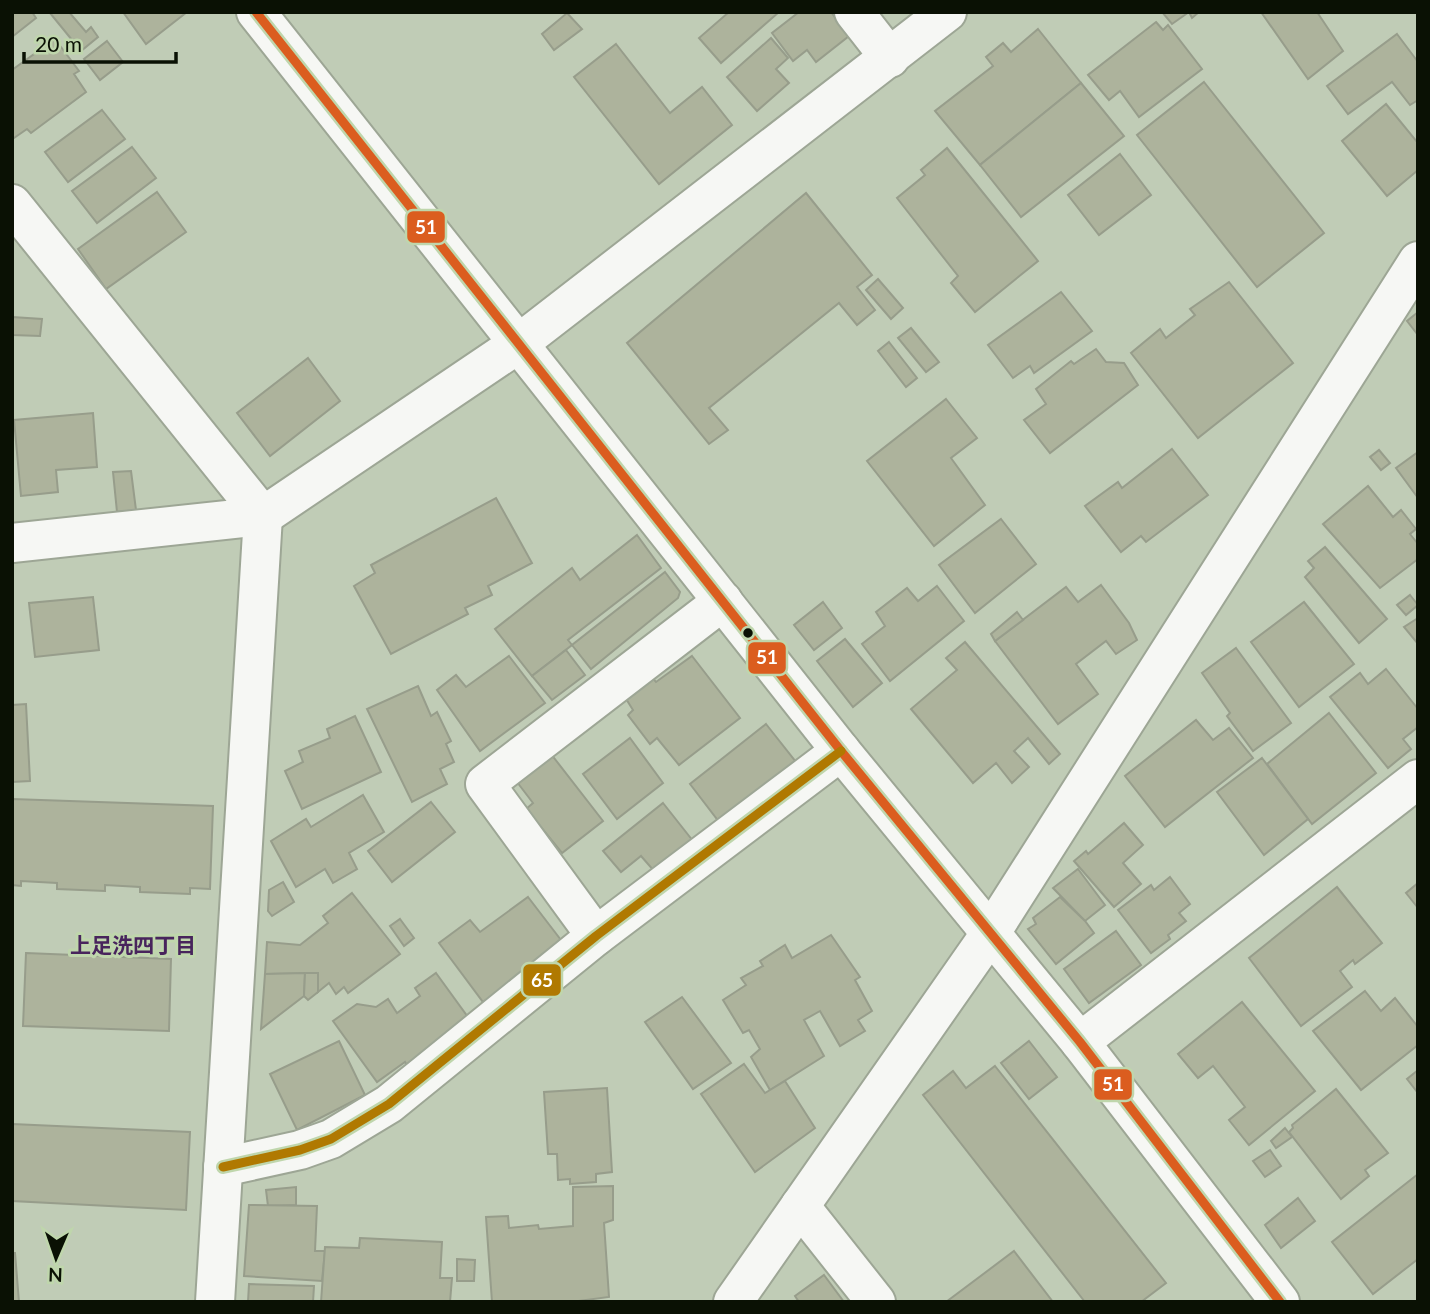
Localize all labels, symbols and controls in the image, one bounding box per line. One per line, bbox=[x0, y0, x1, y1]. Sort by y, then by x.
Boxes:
scale bar bbox=[24, 21, 177, 65]
text: 20 m bbox=[35, 31, 82, 56]
line badge: 51 bbox=[406, 210, 446, 244]
text: 51 bbox=[415, 215, 437, 238]
unlabelled marker bbox=[741, 626, 755, 640]
line badge: 51 bbox=[747, 641, 787, 675]
text: 51 bbox=[756, 645, 778, 668]
district label: 上足洗四丁目 bbox=[70, 932, 196, 957]
line badge: 65 bbox=[522, 963, 562, 997]
text: 65 bbox=[531, 968, 553, 991]
line badge: 51 bbox=[1093, 1068, 1133, 1101]
text: 51 bbox=[1102, 1072, 1124, 1095]
north arrow bbox=[21, 1223, 91, 1293]
text: N bbox=[48, 1264, 63, 1287]

